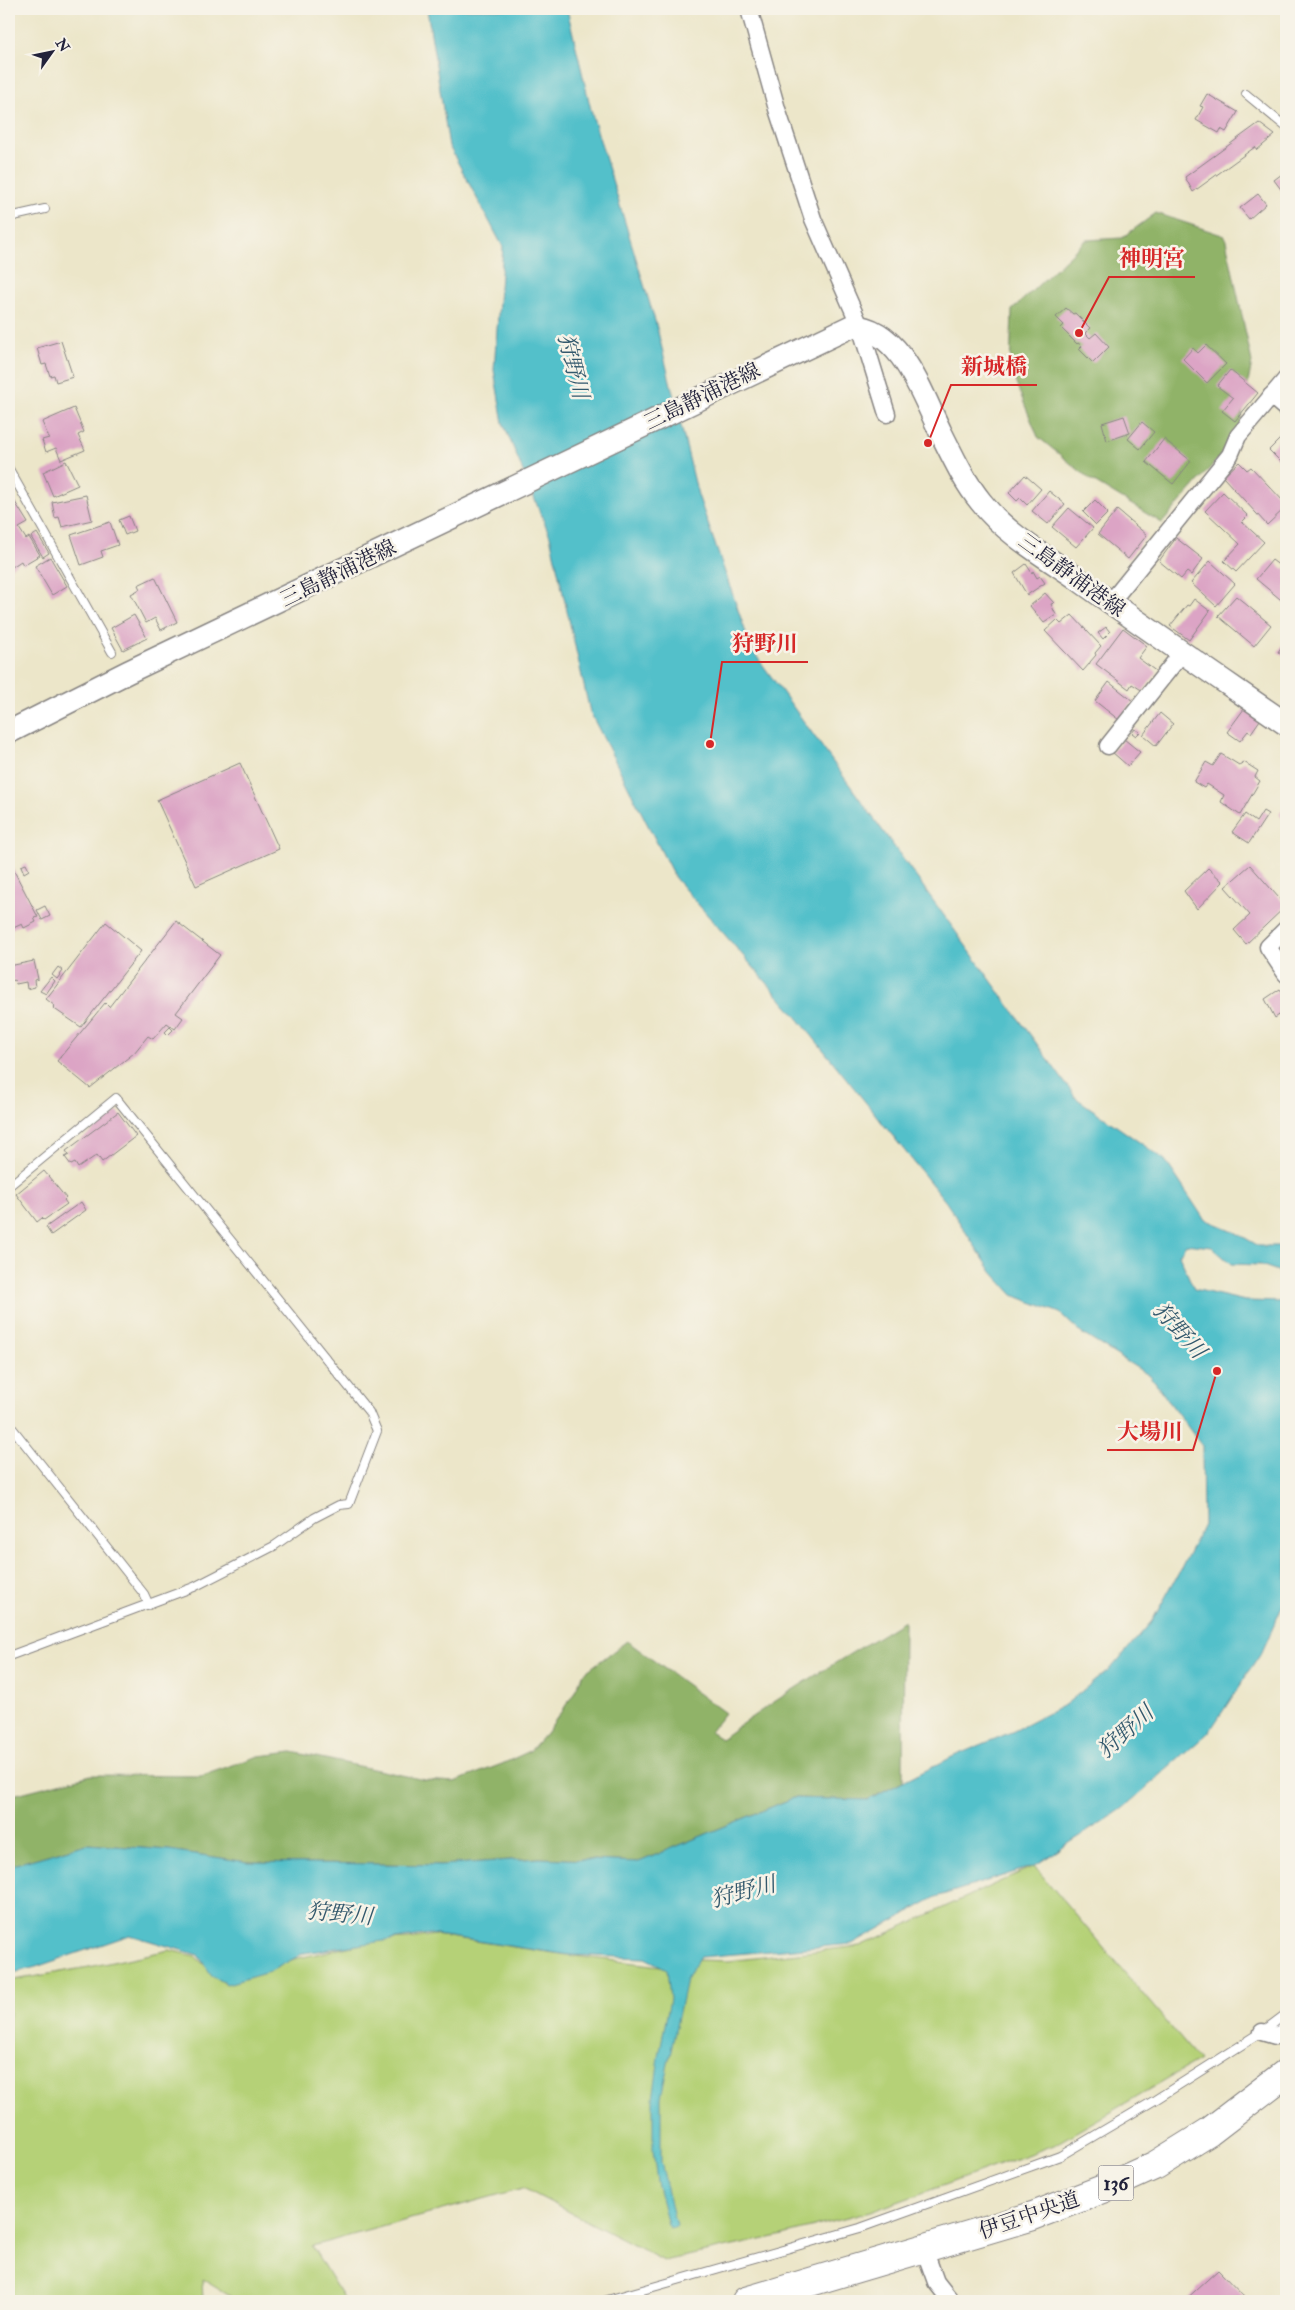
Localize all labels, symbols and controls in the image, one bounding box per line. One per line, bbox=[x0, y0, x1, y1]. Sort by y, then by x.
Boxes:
north arrow bbox=[28, 28, 78, 78]
text: N bbox=[51, 34, 73, 55]
callout: 神明宮 bbox=[1109, 240, 1195, 277]
text: 神明宮 bbox=[1119, 245, 1185, 273]
water label: 狩野川 bbox=[551, 331, 595, 404]
callout: 新城橋 bbox=[951, 348, 1037, 385]
text: 新城橋 bbox=[961, 353, 1027, 381]
street label: 三島静浦港線 bbox=[640, 357, 765, 436]
street label: 三島静浦港線 bbox=[1013, 527, 1131, 623]
street label: 三島静浦港線 bbox=[276, 534, 401, 613]
callout: 狩野川 bbox=[722, 625, 808, 662]
text: 狩野川 bbox=[732, 630, 798, 658]
water label: 狩野川 bbox=[1147, 1297, 1213, 1366]
callout: 大場川 bbox=[1107, 1413, 1193, 1450]
text: 大場川 bbox=[1117, 1418, 1183, 1446]
water label: 狩野川 bbox=[1092, 1698, 1161, 1764]
water label: 狩野川 bbox=[708, 1869, 781, 1914]
water label: 狩野川 bbox=[306, 1897, 376, 1931]
road number: 136 bbox=[1098, 2166, 1134, 2200]
street label: 伊豆中央道 bbox=[975, 2186, 1083, 2245]

